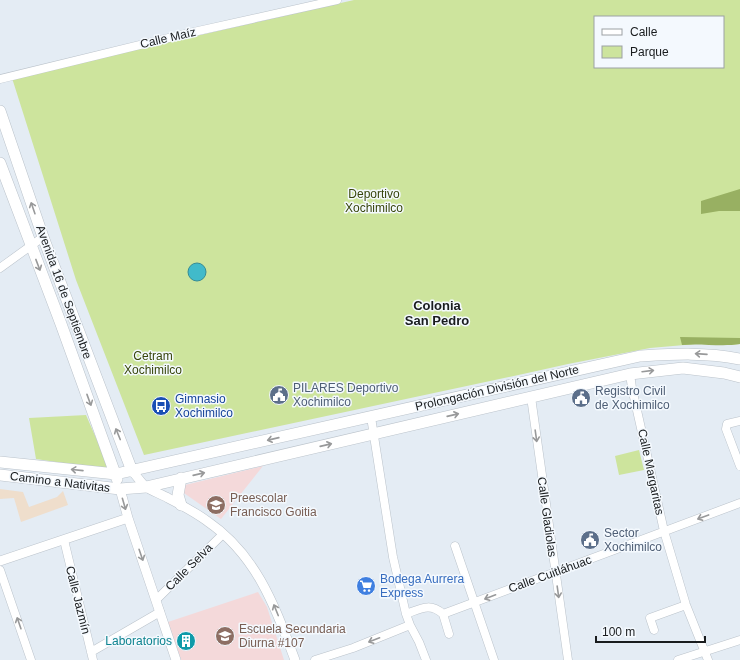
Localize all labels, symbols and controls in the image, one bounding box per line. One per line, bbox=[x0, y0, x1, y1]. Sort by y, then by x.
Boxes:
legend bbox=[594, 16, 724, 68]
street label: Calle Maíz bbox=[139, 25, 197, 51]
text: Calle bbox=[630, 25, 658, 39]
text: Parque bbox=[630, 45, 669, 59]
park label: Deportivo Xochimilco bbox=[345, 187, 403, 215]
one-way arrow bbox=[29, 201, 36, 214]
street label: Avenida 16 de Septiembre bbox=[33, 223, 95, 361]
one-way arrow bbox=[35, 258, 43, 270]
district label: Colonia San Pedro bbox=[405, 298, 469, 328]
park label: Cetram Xochimilco bbox=[124, 349, 182, 377]
one-way arrow bbox=[695, 350, 708, 357]
street label: Prolongación División del Norte bbox=[414, 362, 580, 414]
one-way arrow bbox=[641, 368, 654, 375]
place label: PILARES Deportivo Xochimilco bbox=[293, 381, 399, 409]
public building icon: PILARES Deportivo Xochimilco bbox=[268, 384, 290, 406]
place label: Registro Civil de Xochimilco bbox=[595, 384, 670, 412]
public building icon: Registro Civil de Xochimilco bbox=[570, 387, 592, 409]
place label: Gimnasio Xochimilco bbox=[175, 392, 233, 420]
one-way arrow bbox=[85, 393, 93, 405]
bus stop icon: Gimnasio Xochimilco bbox=[150, 395, 172, 417]
one-way arrow bbox=[446, 411, 459, 419]
street label: Calle Margaritas bbox=[635, 428, 667, 516]
one-way arrow bbox=[113, 429, 121, 441]
one-way arrow bbox=[532, 429, 540, 442]
one-way arrow bbox=[266, 435, 279, 443]
one-way arrow bbox=[319, 440, 332, 448]
one-way arrow bbox=[71, 466, 84, 473]
street label: Camino a Nativitas bbox=[9, 469, 111, 495]
one-way arrow bbox=[192, 470, 205, 478]
street label: Calle Gladiolas bbox=[534, 476, 560, 558]
place label: Preescolar Francisco Goitia bbox=[230, 491, 317, 519]
school or university icon: Preescolar Francisco Goitia bbox=[205, 494, 227, 516]
one-way arrow bbox=[121, 497, 128, 510]
one-way arrow bbox=[698, 513, 710, 521]
place label: Sector Xochimilco bbox=[604, 526, 662, 554]
public building icon: Sector Xochimilco bbox=[579, 529, 601, 551]
street label: Calle Selva bbox=[163, 540, 216, 593]
one-way arrow bbox=[137, 549, 145, 561]
street label: Calle Cuitláhuac bbox=[507, 552, 593, 596]
street label: Calle Jazmín bbox=[63, 565, 93, 635]
place label: Bodega Aurrera Express bbox=[380, 572, 464, 600]
supermarket icon: Bodega Aurrera Express bbox=[355, 575, 377, 597]
one-way arrow bbox=[554, 586, 562, 599]
one-way arrow bbox=[484, 593, 496, 601]
one-way arrow bbox=[272, 605, 279, 617]
one-way arrow bbox=[14, 618, 22, 630]
scale bar bbox=[596, 618, 705, 644]
place label: Escuela Secundaria Diurna #107 bbox=[239, 622, 346, 650]
school or university icon: Escuela Secundaria Diurna #107 bbox=[214, 625, 236, 647]
text: 100 m bbox=[602, 625, 635, 639]
building icon: Laboratorios bbox=[175, 630, 197, 652]
place label: Laboratorios bbox=[105, 634, 172, 648]
one-way arrow bbox=[368, 637, 380, 645]

